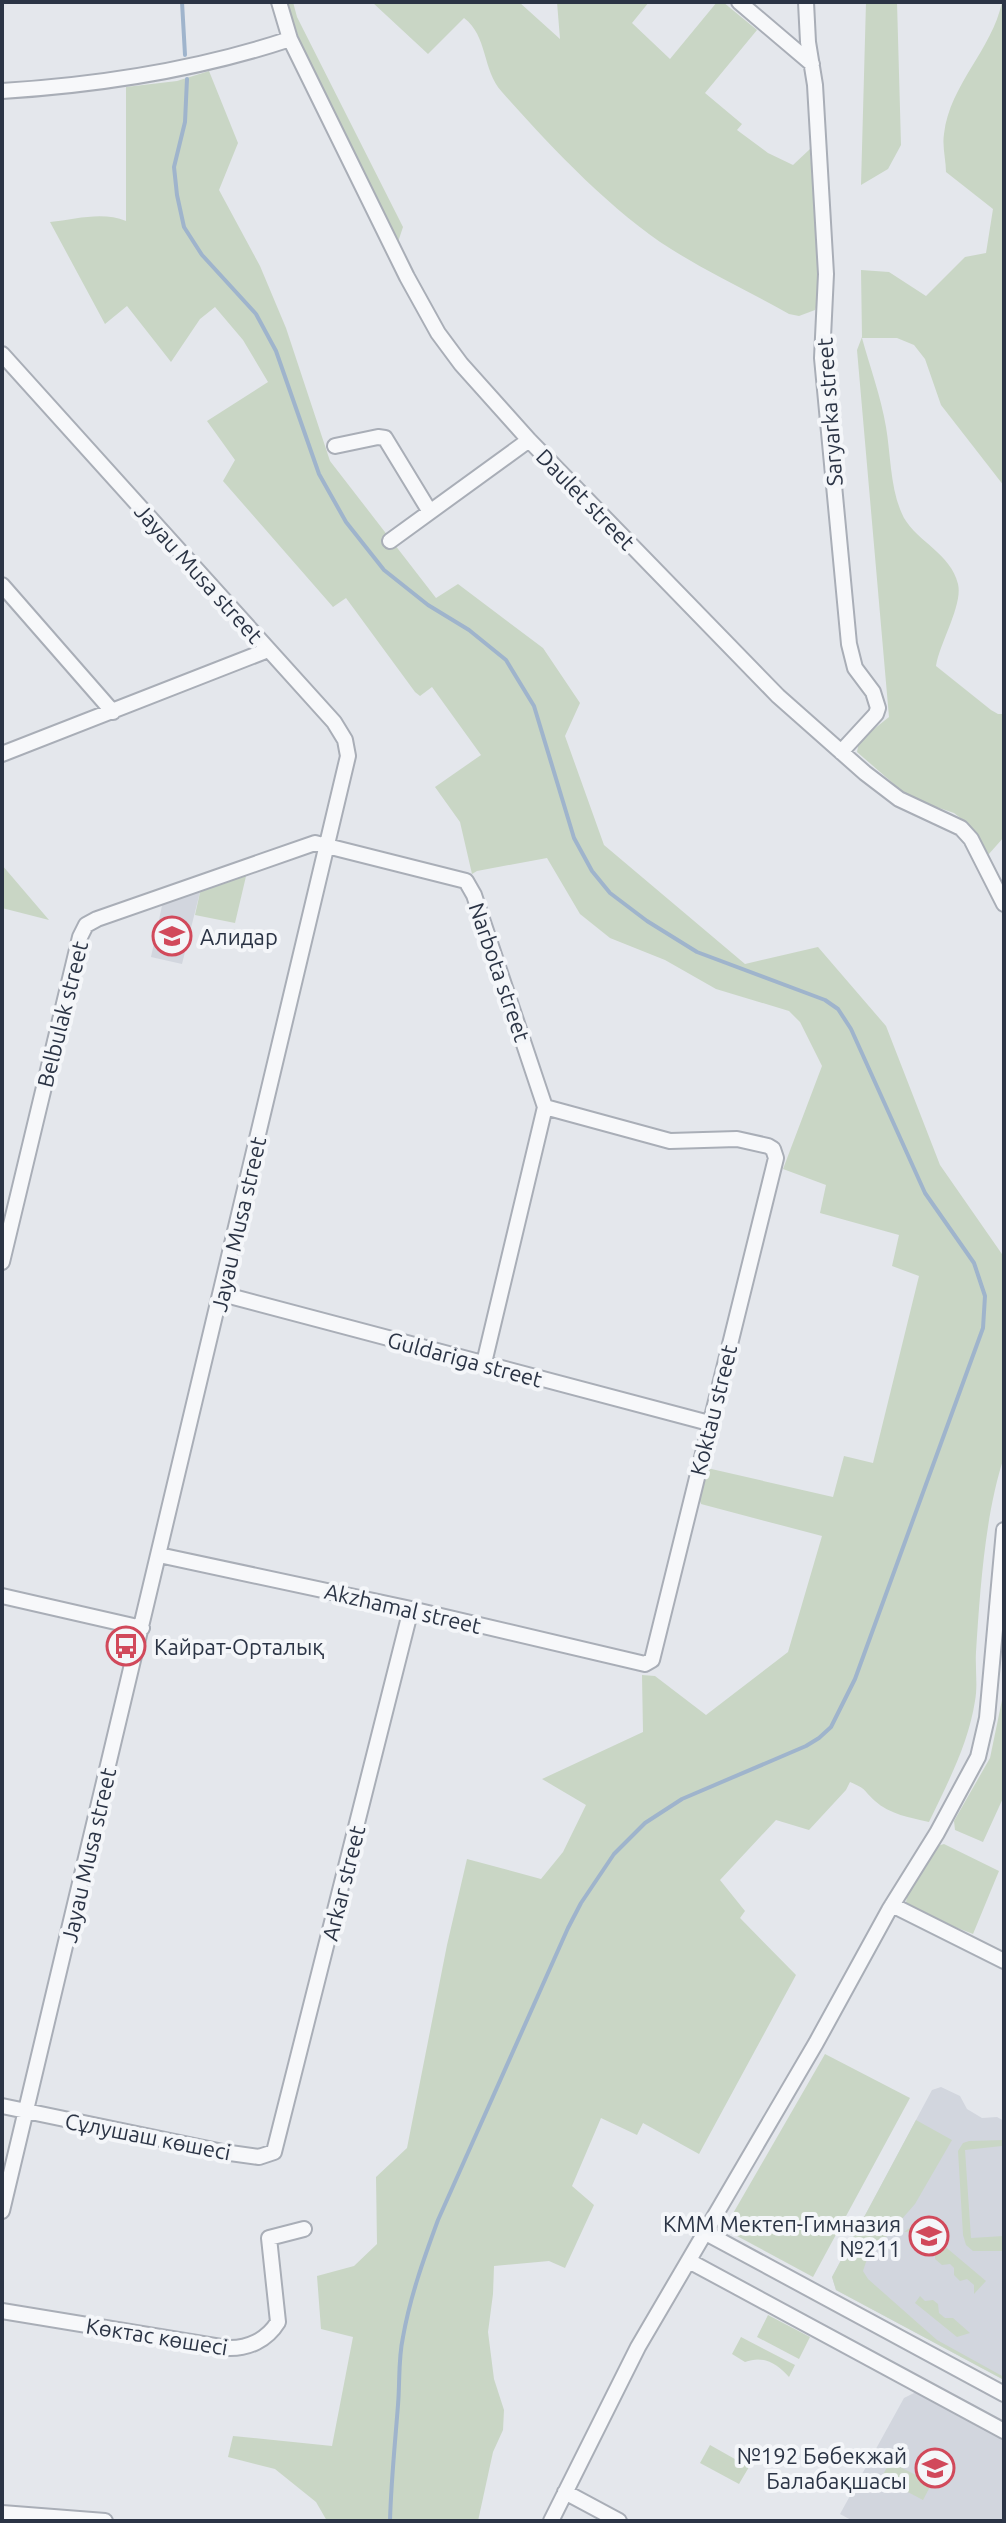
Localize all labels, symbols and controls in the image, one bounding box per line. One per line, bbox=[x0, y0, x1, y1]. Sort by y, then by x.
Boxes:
street label: Saryarka street bbox=[811, 337, 847, 487]
street label: Daulet street bbox=[532, 443, 641, 555]
street label: Jayau Musa street bbox=[130, 498, 268, 648]
street label: Narbota street bbox=[464, 899, 536, 1045]
school or university icon: Алидар bbox=[151, 915, 193, 957]
place label: Алидар bbox=[200, 924, 278, 949]
street label: Belbulak street bbox=[32, 938, 92, 1090]
street label: Jayau Musa street bbox=[206, 1134, 270, 1314]
street label: Guldariga street bbox=[385, 1326, 545, 1392]
street label: Koktau street bbox=[685, 1342, 741, 1478]
street label: Akzhamal street bbox=[322, 1578, 484, 1638]
bus stop icon: Кайрат-Орталық bbox=[105, 1625, 147, 1667]
place label: Кайрат-Орталық bbox=[154, 1634, 324, 1659]
street label: Jayau Musa street bbox=[56, 1765, 120, 1945]
street label: Arkar street bbox=[317, 1822, 369, 1943]
street label: Сұлушаш көшесі bbox=[63, 2108, 233, 2164]
place label: КММ Мектеп-Гимназия №211 bbox=[663, 2211, 901, 2261]
school or university icon: КММ Мектеп-Гимназия №211 bbox=[908, 2215, 950, 2257]
street label: Көктас көшесі bbox=[84, 2312, 230, 2360]
place label: №192 Бөбекжай Балабақшасы bbox=[737, 2443, 907, 2493]
school or university icon: №192 Бөбекжай Балабақшасы bbox=[914, 2447, 956, 2489]

